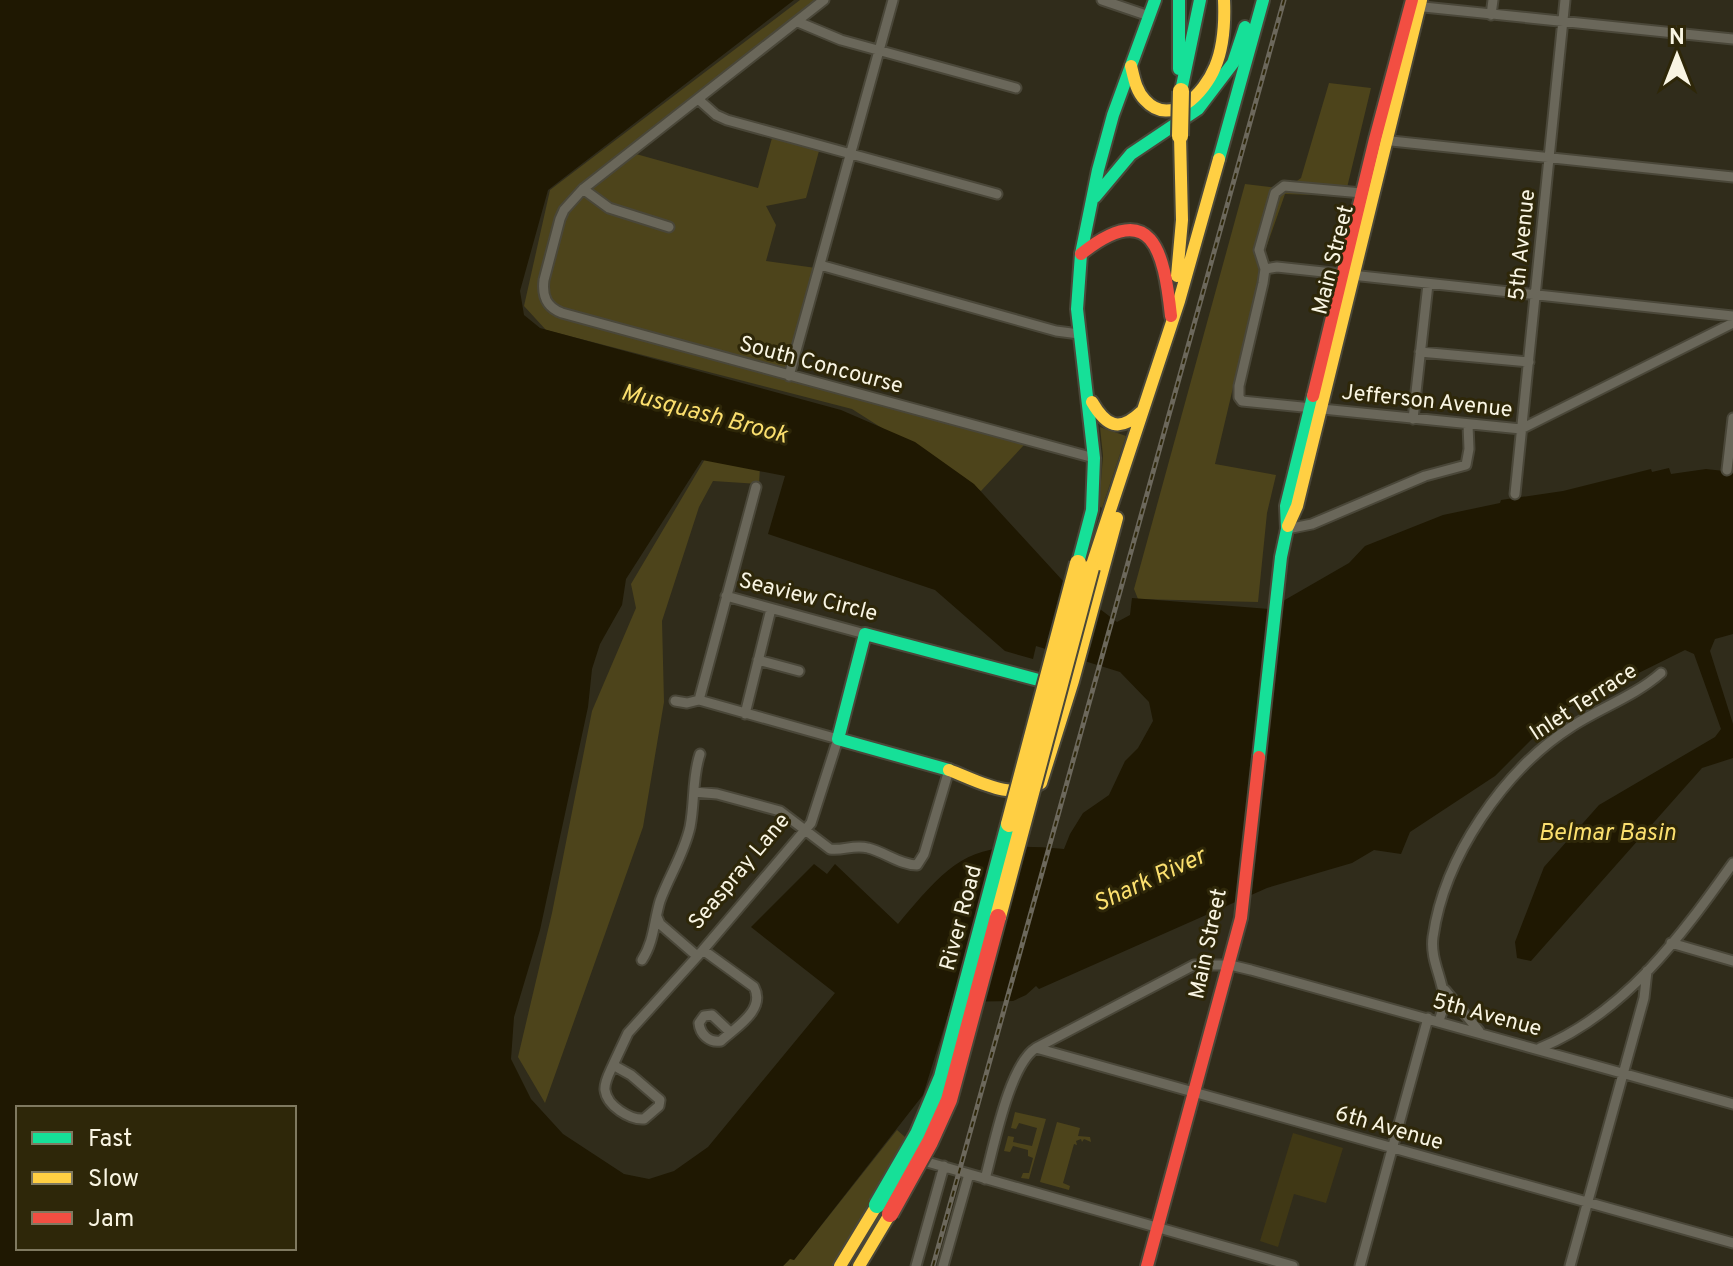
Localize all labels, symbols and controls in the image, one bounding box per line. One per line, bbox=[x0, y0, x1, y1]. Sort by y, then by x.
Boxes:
north arrow bbox=[1637, 16, 1717, 96]
text: N bbox=[1669, 25, 1685, 52]
street label: 5th Avenue bbox=[1504, 188, 1542, 302]
street label: Main Street bbox=[1307, 202, 1361, 318]
street label: South Concourse bbox=[736, 331, 906, 401]
water label: Musquash Brook bbox=[617, 378, 791, 452]
street label: Jefferson Avenue bbox=[1340, 380, 1514, 424]
street label: Seaview Circle bbox=[736, 568, 880, 628]
street label: Inlet Terrace bbox=[1525, 658, 1643, 748]
street label: Seaspray Lane bbox=[683, 808, 797, 936]
water label: Belmar Basin bbox=[1538, 819, 1676, 849]
water label: Shark River bbox=[1089, 841, 1213, 920]
street label: River Road bbox=[935, 862, 989, 974]
street label: Main Street bbox=[1184, 886, 1234, 1002]
street label: 5th Avenue bbox=[1430, 988, 1544, 1044]
street label: 6th Avenue bbox=[1332, 1101, 1446, 1157]
legend bbox=[16, 1106, 296, 1250]
text: Fast bbox=[88, 1125, 132, 1155]
text: Slow bbox=[88, 1165, 139, 1195]
text: Jam bbox=[88, 1205, 134, 1235]

